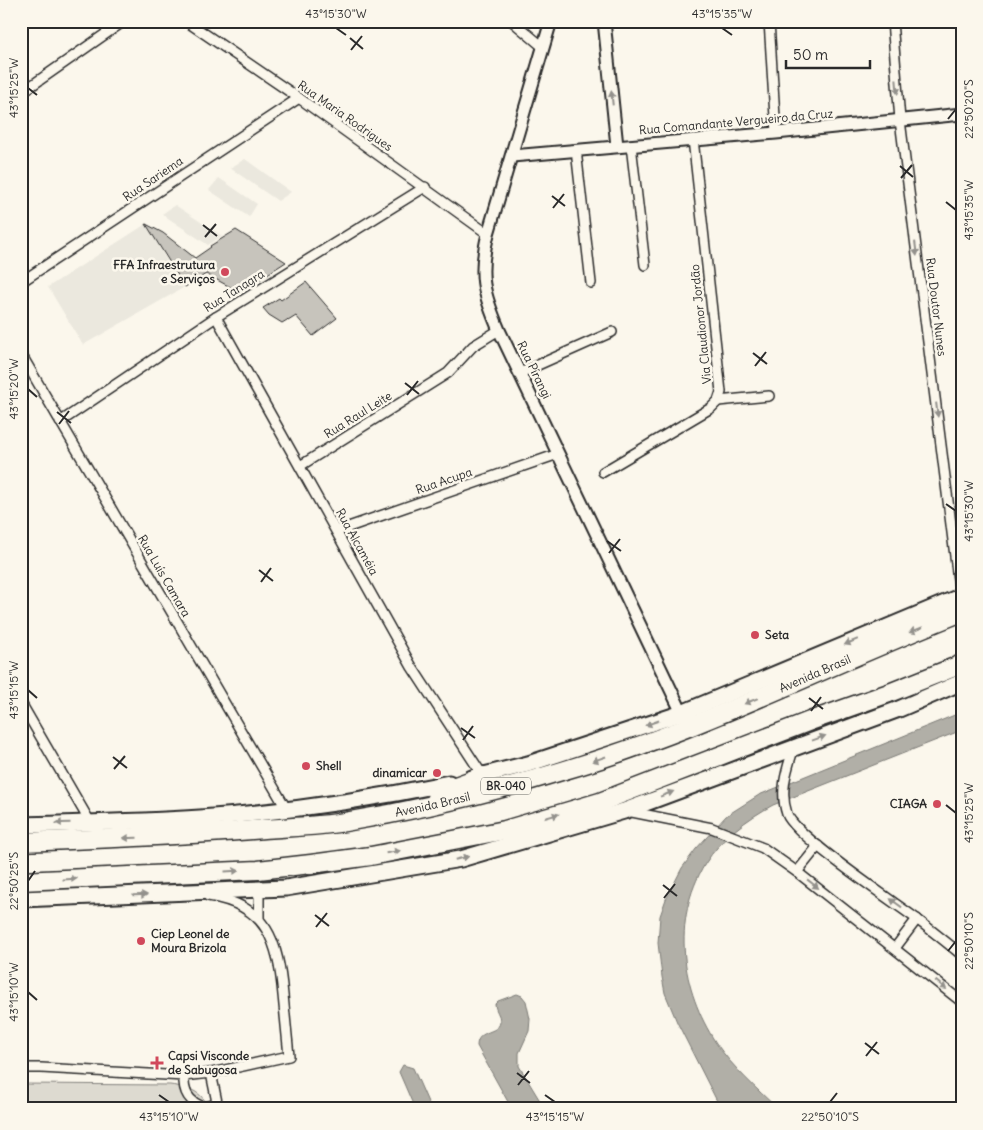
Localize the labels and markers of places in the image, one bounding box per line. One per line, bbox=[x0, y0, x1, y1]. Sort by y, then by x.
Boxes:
place label: FFA Infraestrutura e Serviços bbox=[113, 257, 216, 287]
marker: FFA Infraestrutura e Serviços bbox=[219, 266, 231, 278]
place label: Seta bbox=[765, 627, 789, 642]
marker: Seta bbox=[749, 629, 761, 641]
place label: Shell bbox=[316, 758, 342, 773]
marker: Shell bbox=[300, 760, 312, 772]
place label: dinamicar bbox=[372, 765, 427, 780]
marker: dinamicar bbox=[431, 767, 443, 779]
place label: CIAGA bbox=[890, 796, 927, 811]
marker: CIAGA bbox=[931, 798, 943, 810]
place label: Ciep Leonel de Moura Brizola bbox=[151, 926, 230, 955]
marker: Ciep Leonel de Moura Brizola bbox=[135, 935, 147, 947]
place label: Capsi Visconde de Sabugosa bbox=[168, 1048, 250, 1078]
marker: Capsi Visconde de Sabugosa bbox=[150, 1056, 164, 1070]

